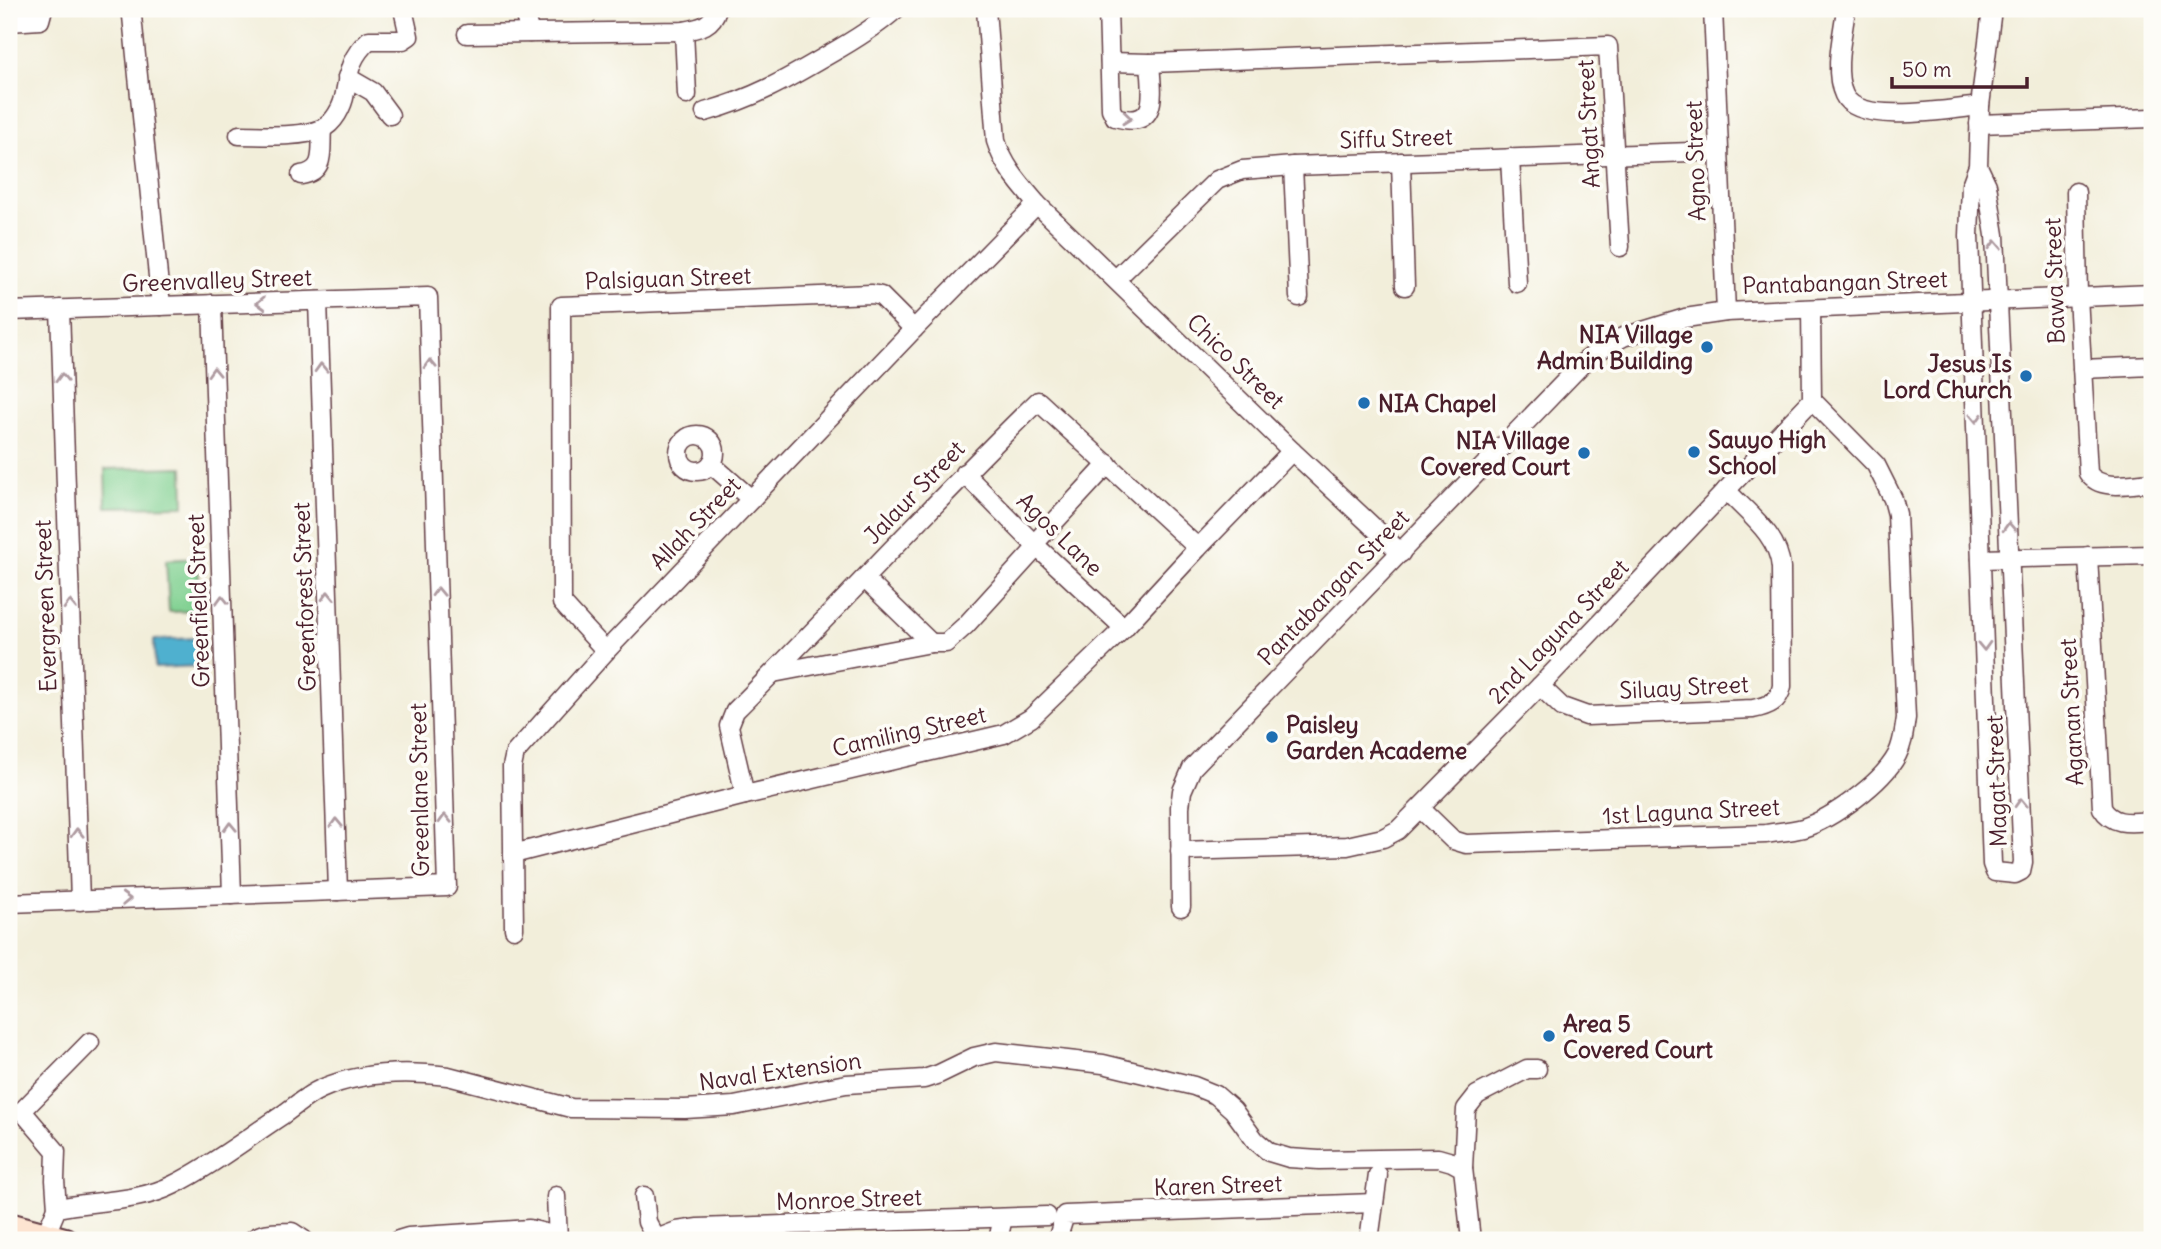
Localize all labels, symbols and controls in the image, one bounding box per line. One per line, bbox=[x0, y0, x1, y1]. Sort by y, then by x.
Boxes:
scale bar bbox=[1892, 46, 2026, 90]
text: 50 m bbox=[1902, 56, 1951, 83]
street label: Angat Street bbox=[1570, 59, 1606, 189]
street label: Agno Street bbox=[1678, 100, 1712, 222]
one-way arrow bbox=[1121, 111, 1133, 126]
street label: Siffu Street bbox=[1339, 122, 1453, 154]
street label: Bawa Street bbox=[2037, 217, 2071, 345]
one-way arrow bbox=[1988, 239, 2003, 250]
street label: Palsiguan Street bbox=[584, 261, 752, 295]
street label: Greenvalley Street bbox=[122, 262, 313, 298]
street label: Pantabangan Street bbox=[1742, 264, 1949, 300]
one-way arrow bbox=[256, 295, 266, 311]
street label: Chico Street bbox=[1181, 307, 1291, 415]
place label: NIA Village Admin Building bbox=[1537, 320, 1693, 375]
marker: NIA Village Admin Building bbox=[1699, 339, 1715, 355]
place label: Jesus Is Lord Church bbox=[1883, 349, 2012, 404]
one-way arrow bbox=[422, 358, 437, 369]
one-way arrow bbox=[313, 362, 328, 373]
one-way arrow bbox=[207, 367, 222, 378]
marker: Jesus Is Lord Church bbox=[2018, 368, 2034, 384]
one-way arrow bbox=[55, 372, 70, 383]
place label: NIA Chapel bbox=[1378, 389, 1496, 418]
marker: NIA Chapel bbox=[1356, 395, 1372, 411]
one-way arrow bbox=[1968, 413, 1983, 424]
place label: Sauyo High School bbox=[1708, 425, 1826, 480]
place label: NIA Village Covered Court bbox=[1420, 426, 1570, 481]
street label: Jalaur Street bbox=[858, 434, 971, 550]
marker: Sauyo High School bbox=[1686, 444, 1702, 460]
marker: NIA Village Covered Court bbox=[1576, 445, 1592, 461]
street label: Allah Street bbox=[643, 470, 747, 576]
street label: Agos Lane bbox=[1011, 486, 1109, 582]
street label: Greenforest Street bbox=[286, 501, 322, 692]
street label: Pantabangan Street bbox=[1251, 503, 1415, 671]
street label: Greenfield Street bbox=[180, 513, 216, 688]
street label: Evergreen Street bbox=[27, 519, 62, 693]
one-way arrow bbox=[2002, 521, 2017, 532]
street label: 2nd Laguna Street bbox=[1482, 552, 1635, 709]
one-way arrow bbox=[430, 586, 445, 597]
one-way arrow bbox=[321, 590, 336, 601]
one-way arrow bbox=[215, 594, 230, 605]
one-way arrow bbox=[62, 599, 77, 610]
street label: Aganan Street bbox=[2053, 637, 2089, 786]
one-way arrow bbox=[1977, 640, 1992, 651]
street label: Siluay Street bbox=[1619, 669, 1750, 705]
street label: Camiling Street bbox=[829, 699, 989, 763]
street label: Greenlane Street bbox=[403, 702, 435, 877]
place label: Paisley Garden Academe bbox=[1286, 710, 1467, 765]
street label: Magat Street bbox=[1979, 714, 2013, 848]
marker: Paisley Garden Academe bbox=[1264, 729, 1280, 745]
street label: 1st Laguna Street bbox=[1601, 792, 1781, 830]
one-way arrow bbox=[2014, 797, 2029, 808]
one-way arrow bbox=[437, 813, 452, 824]
one-way arrow bbox=[328, 817, 344, 828]
one-way arrow bbox=[222, 821, 237, 832]
one-way arrow bbox=[70, 827, 85, 838]
one-way arrow bbox=[121, 892, 132, 907]
place label: Area 5 Covered Court bbox=[1563, 1009, 1713, 1064]
marker: Area 5 Covered Court bbox=[1541, 1028, 1557, 1044]
street label: Naval Extension bbox=[697, 1045, 863, 1097]
street label: Karen Street bbox=[1153, 1168, 1283, 1202]
street label: Monroe Street bbox=[775, 1182, 923, 1216]

